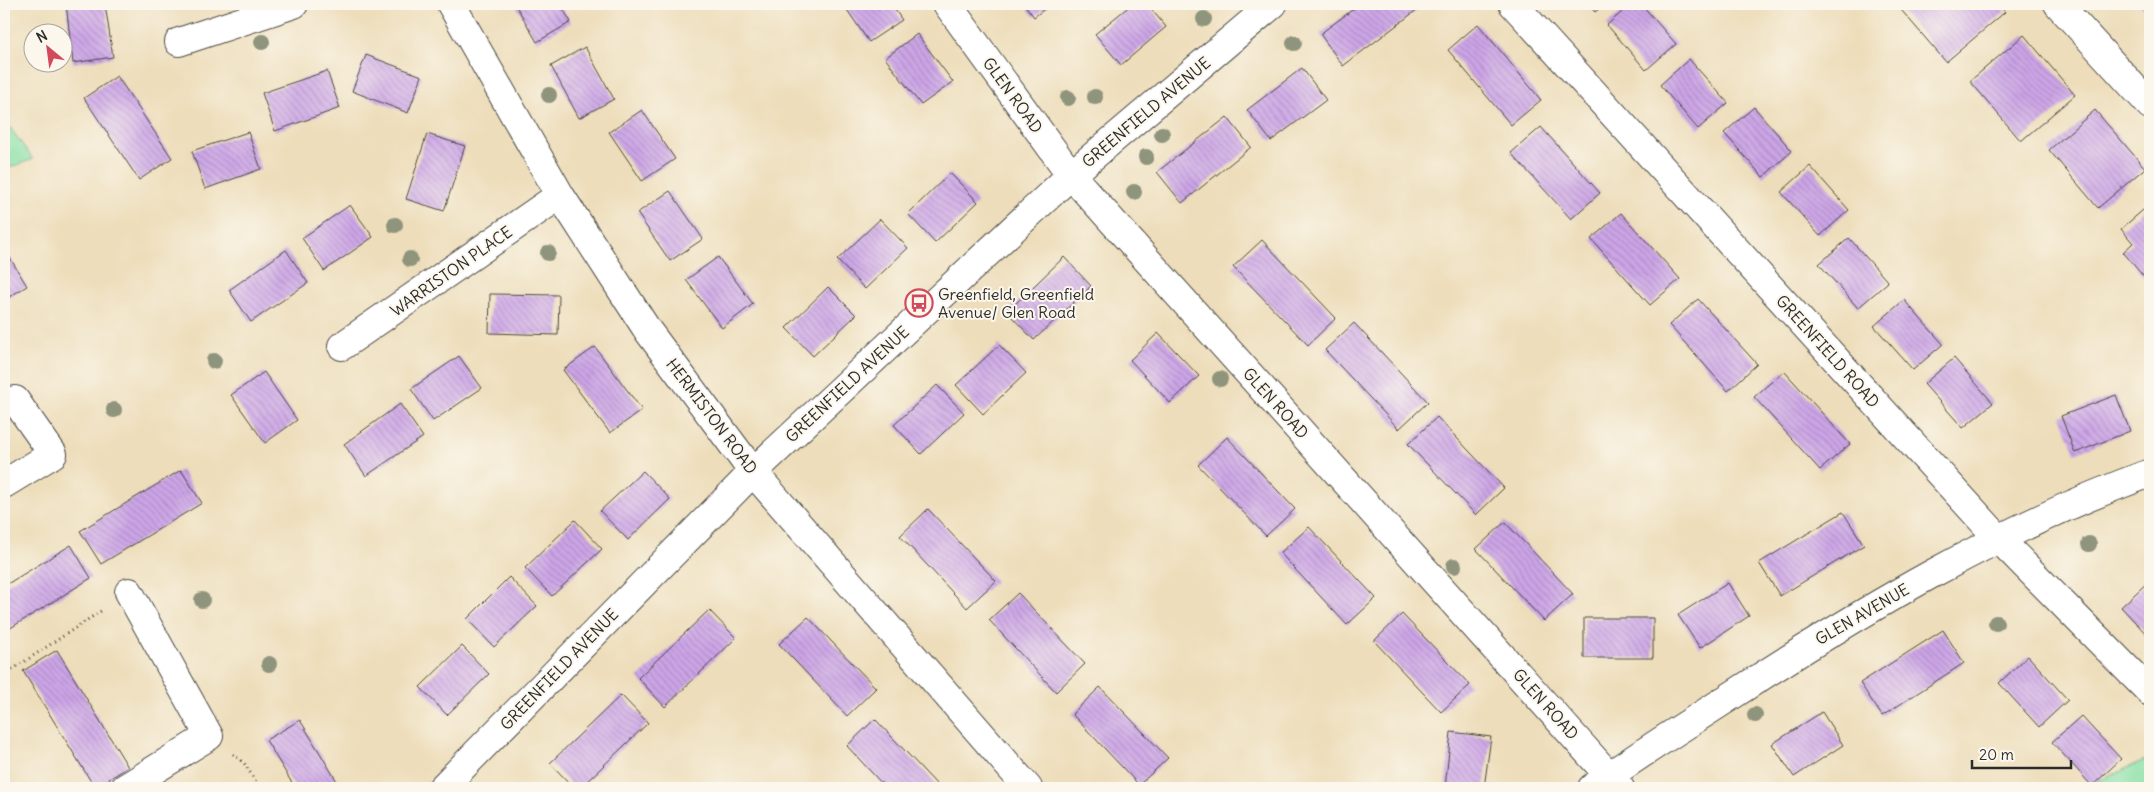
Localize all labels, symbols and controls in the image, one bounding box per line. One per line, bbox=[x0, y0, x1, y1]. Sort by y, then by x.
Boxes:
north arrow bbox=[22, 22, 72, 72]
text: N bbox=[33, 26, 50, 47]
street label: GREENFIELD AVENUE bbox=[1078, 52, 1214, 172]
street label: GLEN ROAD bbox=[979, 53, 1047, 137]
street label: WARRISTON PLACE bbox=[386, 221, 516, 321]
place label: Greenfield, Greenfield Avenue/ Glen Road bbox=[938, 284, 1094, 322]
bus stop icon: Greenfield, Greenfield Avenue/ Glen Road bbox=[904, 288, 934, 318]
street label: GREENFIELD ROAD bbox=[1772, 290, 1884, 412]
street label: GREENFIELD AVENUE bbox=[781, 322, 913, 446]
street label: HERMISTON ROAD bbox=[662, 354, 762, 478]
street label: GLEN ROAD bbox=[1239, 363, 1313, 443]
street label: GLEN AVENUE bbox=[1811, 579, 1913, 649]
street label: GREENFIELD AVENUE bbox=[496, 604, 622, 734]
street label: GLEN ROAD bbox=[1509, 664, 1583, 744]
scale bar bbox=[1972, 737, 2070, 769]
text: 20 m bbox=[1979, 745, 2014, 764]

